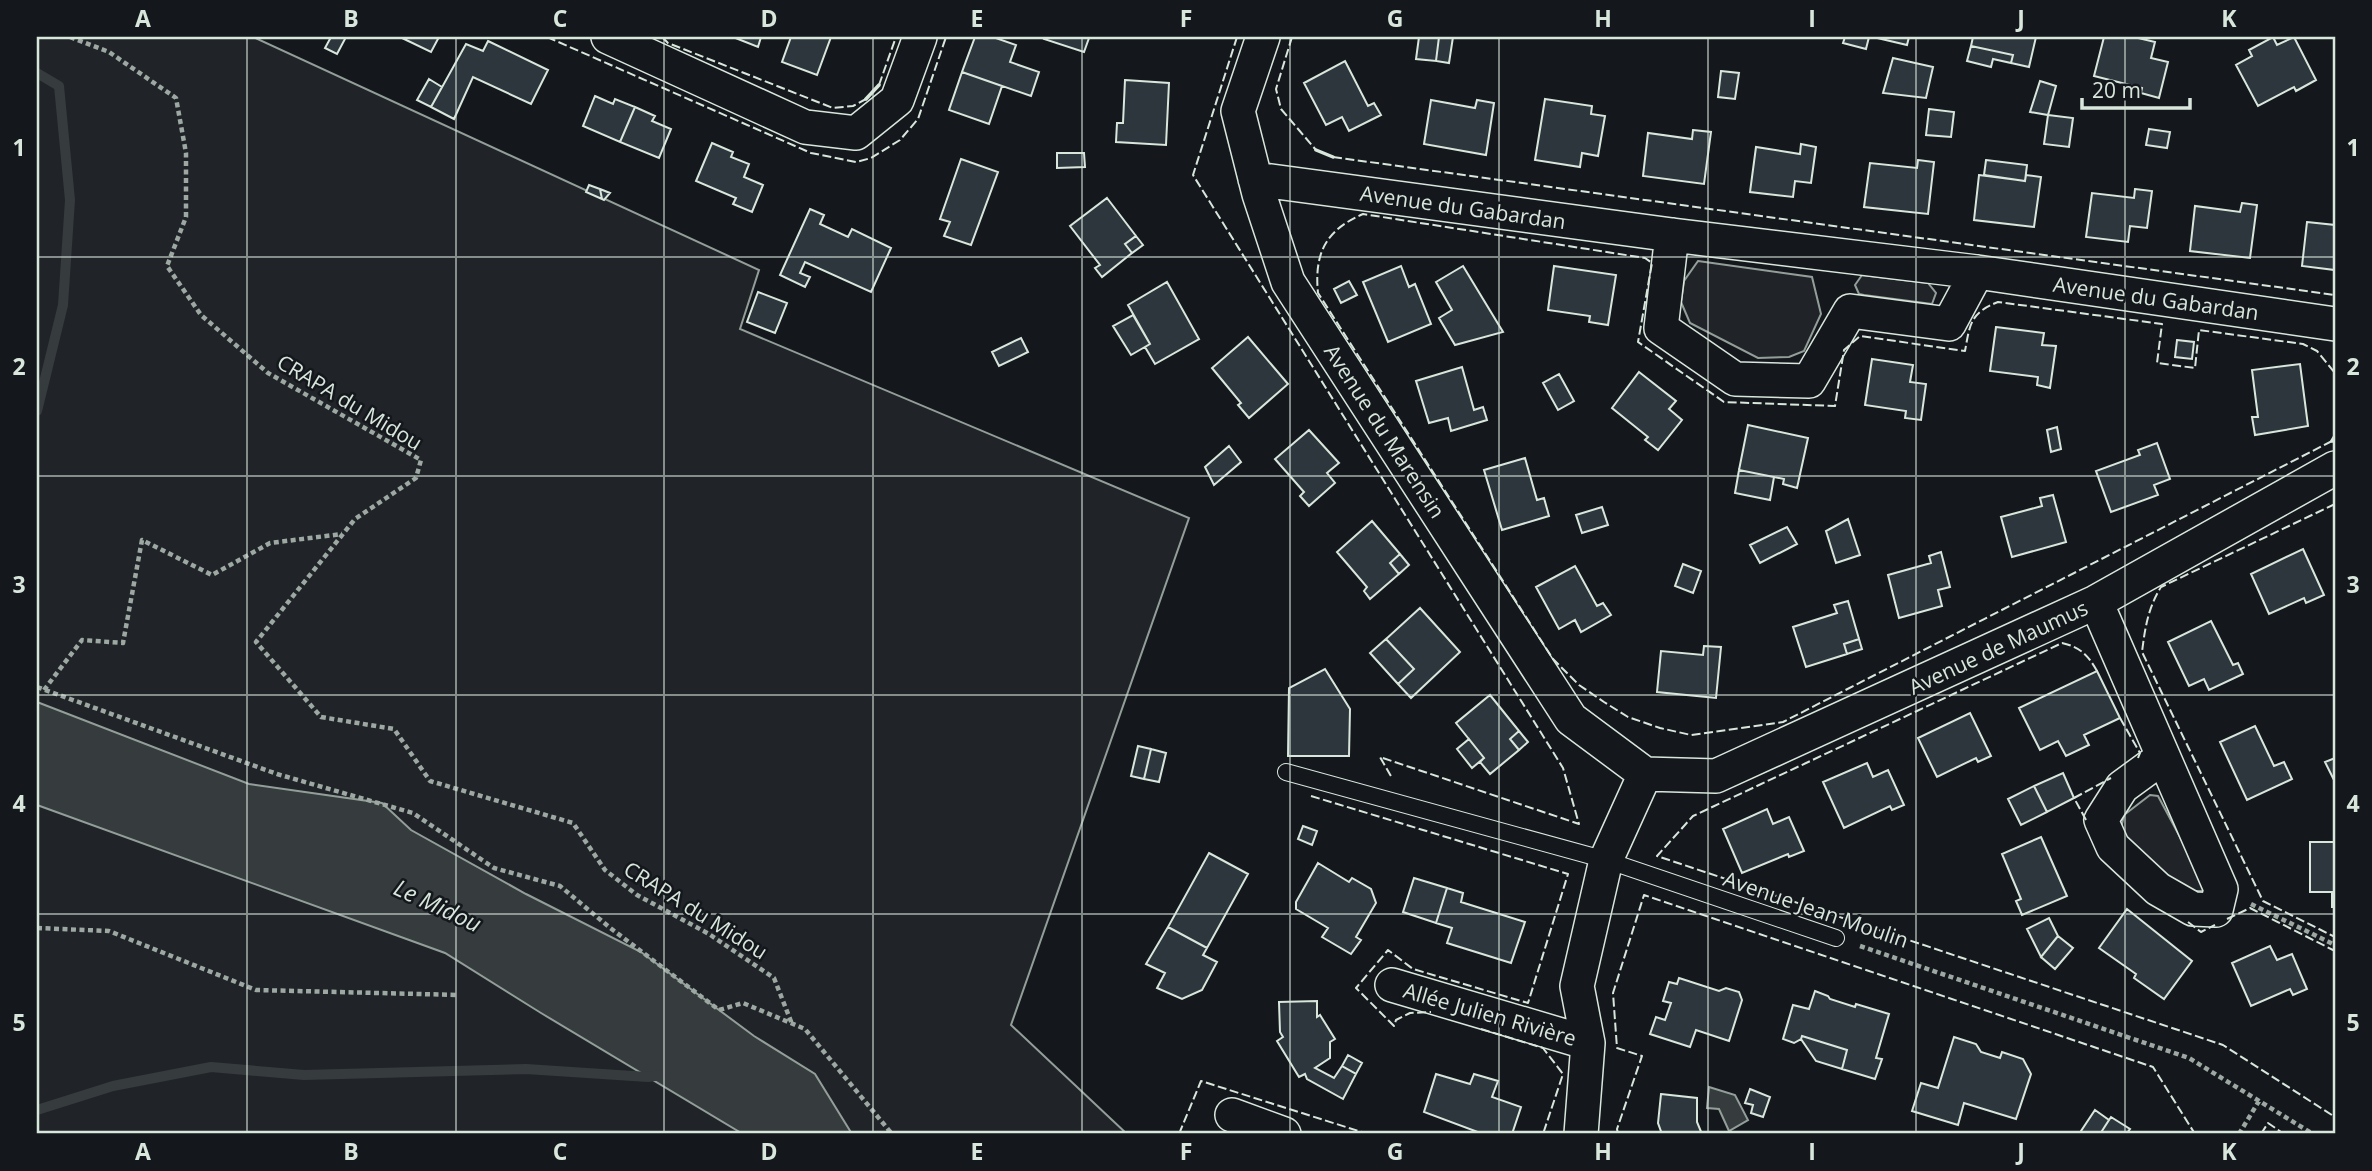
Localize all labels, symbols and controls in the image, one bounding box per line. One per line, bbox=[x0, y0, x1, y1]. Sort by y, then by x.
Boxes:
text: A bbox=[135, 2, 151, 34]
text: B bbox=[343, 2, 359, 34]
text: C bbox=[553, 2, 567, 34]
text: D bbox=[760, 2, 778, 34]
text: E bbox=[971, 2, 983, 34]
text: F bbox=[1180, 2, 1192, 34]
text: G bbox=[1387, 2, 1403, 34]
text: H bbox=[1594, 2, 1612, 34]
text: I bbox=[1808, 2, 1816, 34]
text: J bbox=[2015, 2, 2025, 34]
text: K bbox=[2221, 2, 2237, 34]
scale bar bbox=[2082, 66, 2190, 110]
text: 20 m bbox=[2092, 76, 2141, 104]
text: 1 bbox=[12, 131, 26, 163]
text: 1 bbox=[2346, 131, 2360, 163]
street label: Avenue du Gabardan bbox=[1358, 179, 1568, 235]
street label: Avenue du Gabardan bbox=[2051, 270, 2261, 326]
street label: Avenue du Marensin bbox=[1318, 339, 1452, 523]
street label: CRAPA du Midou bbox=[272, 348, 428, 456]
text: 2 bbox=[12, 350, 26, 382]
text: 2 bbox=[2346, 350, 2360, 382]
text: 3 bbox=[12, 568, 26, 600]
text: 3 bbox=[2346, 568, 2360, 600]
street label: Avenue de Maumus bbox=[1904, 593, 2092, 701]
text: 4 bbox=[12, 787, 26, 819]
text: 4 bbox=[2346, 787, 2360, 819]
street label: CRAPA du Midou bbox=[619, 855, 773, 965]
street label: Avenue Jean Moulin bbox=[1720, 864, 1912, 954]
water label: Le Midou bbox=[389, 871, 487, 939]
street label: Allée Julien Rivière bbox=[1400, 976, 1580, 1052]
text: 5 bbox=[12, 1006, 26, 1038]
text: 5 bbox=[2346, 1006, 2360, 1038]
text: A bbox=[135, 1135, 151, 1167]
text: B bbox=[343, 1135, 359, 1167]
text: C bbox=[553, 1135, 567, 1167]
text: D bbox=[760, 1135, 778, 1167]
text: E bbox=[971, 1135, 983, 1167]
text: F bbox=[1180, 1135, 1192, 1167]
text: G bbox=[1387, 1135, 1403, 1167]
text: H bbox=[1594, 1135, 1612, 1167]
text: I bbox=[1808, 1135, 1816, 1167]
text: J bbox=[2015, 1135, 2025, 1167]
text: K bbox=[2221, 1135, 2237, 1167]

